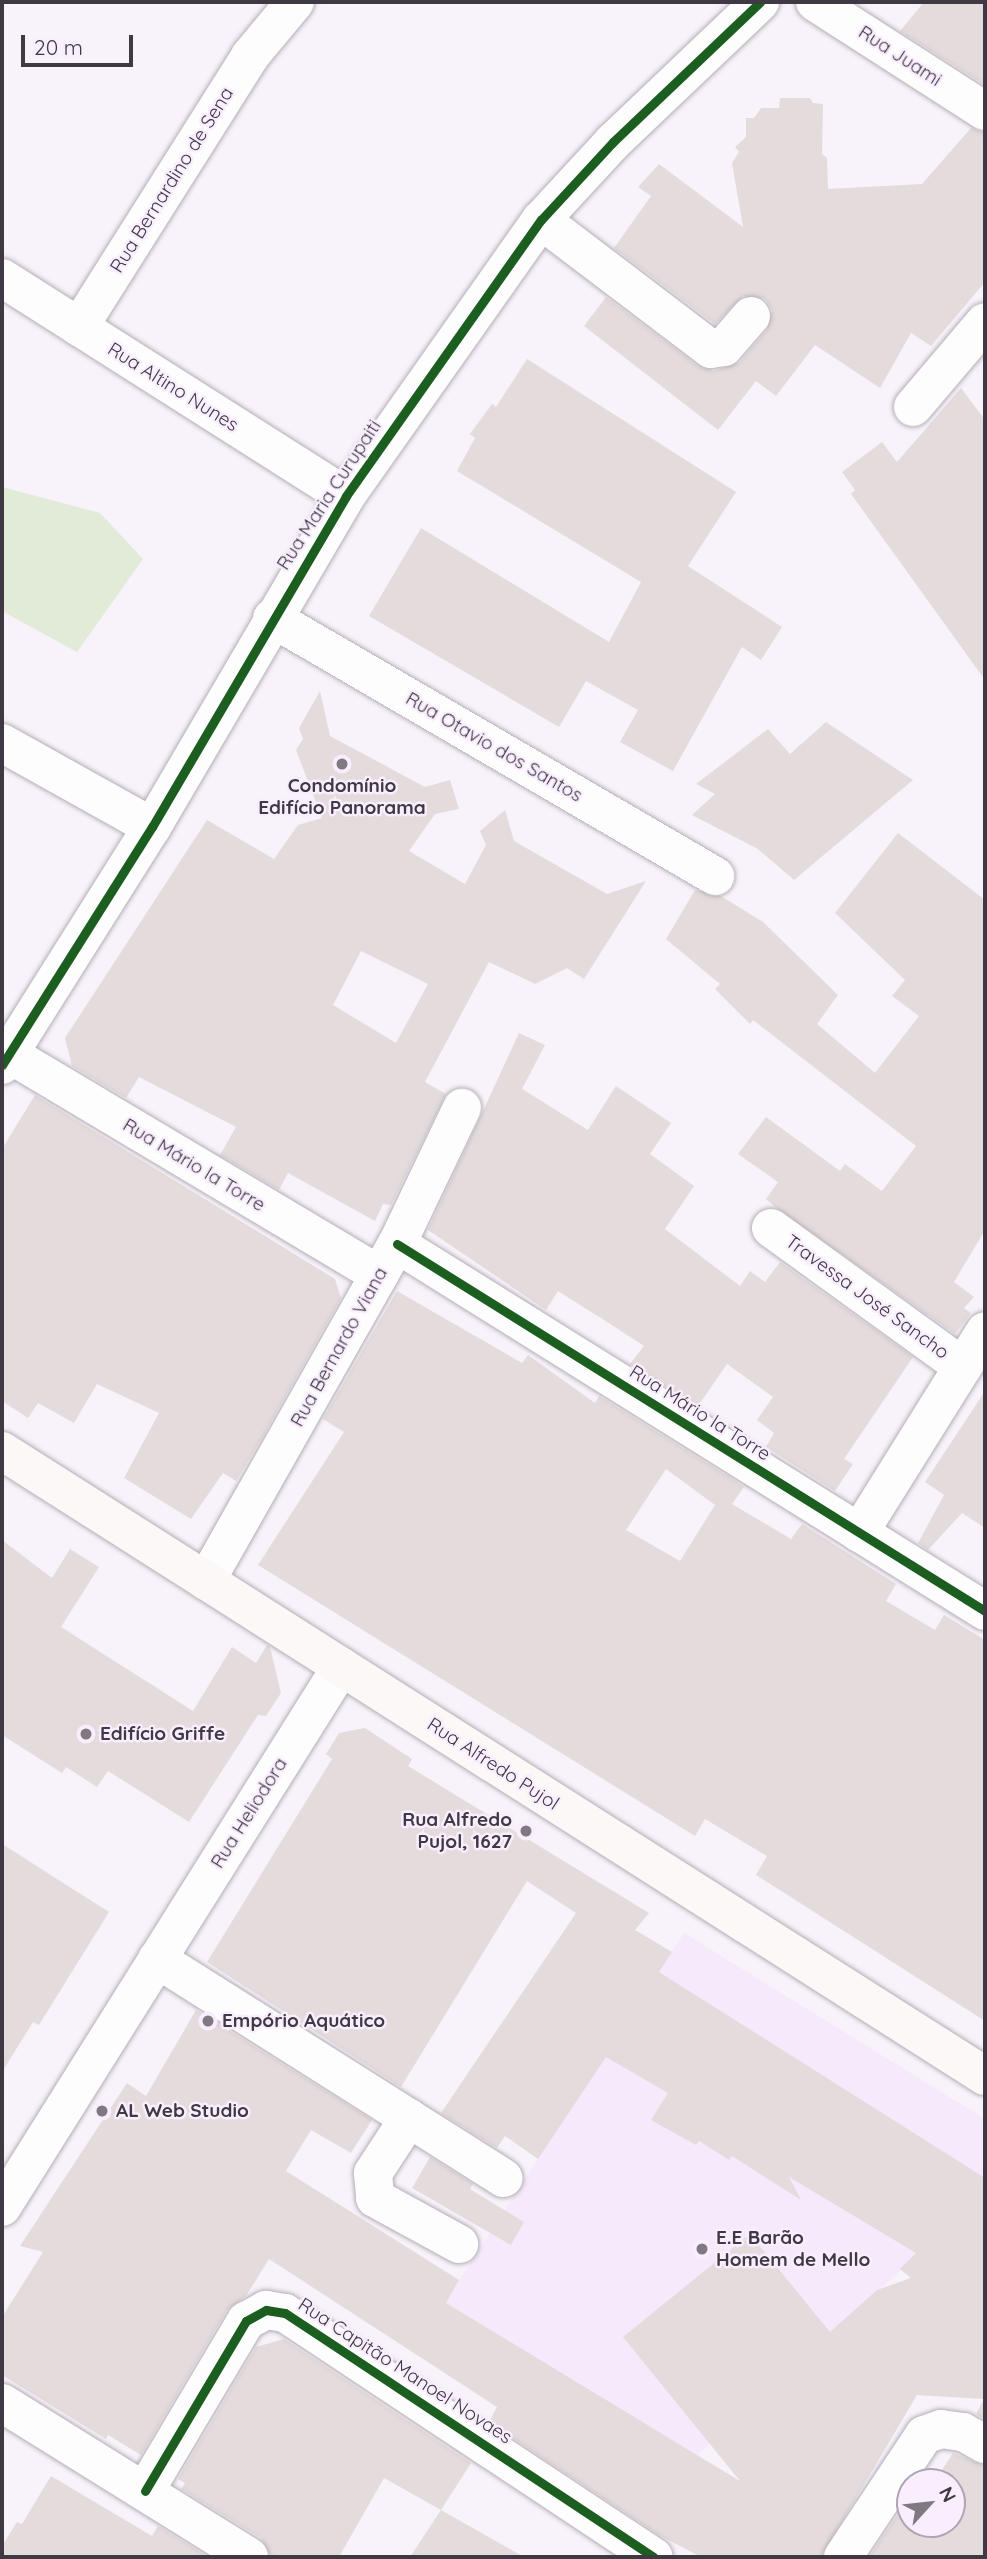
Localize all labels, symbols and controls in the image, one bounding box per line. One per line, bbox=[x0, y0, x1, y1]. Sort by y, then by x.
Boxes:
scale bar bbox=[24, 21, 136, 65]
street label: Rua Juami bbox=[854, 21, 946, 91]
text: 20 m bbox=[34, 34, 83, 60]
street label: Rua Bernardino de Sena bbox=[106, 83, 238, 277]
street label: Rua Altino Nunes bbox=[103, 338, 243, 436]
street label: Rua Maria Curupaiti bbox=[272, 416, 386, 574]
street label: Rua Otavio dos Santos bbox=[402, 687, 586, 807]
marker: Condomínio Edifício Panorama bbox=[334, 756, 350, 772]
place label: Condomínio Edifício Panorama bbox=[258, 775, 426, 819]
street label: Rua Mário la Torre bbox=[119, 1114, 269, 1216]
street label: Travessa José Sancho bbox=[781, 1230, 953, 1364]
street label: Rua Bernardo Viana bbox=[286, 1263, 392, 1431]
street label: Rua Mário la Torre bbox=[625, 1360, 775, 1466]
street label: Rua Alfredo Pujol bbox=[423, 1713, 563, 1815]
place label: Edifício Griffe bbox=[100, 1723, 225, 1745]
marker: Edifício Griffe bbox=[78, 1726, 94, 1742]
street label: Rua Heliodora bbox=[206, 1754, 292, 1872]
place label: Rua Alfredo Pujol, 1627 bbox=[402, 1809, 512, 1853]
marker: Rua Alfredo Pujol, 1627 bbox=[518, 1823, 534, 1839]
place label: Empório Aquático bbox=[222, 2010, 385, 2032]
marker: Empório Aquático bbox=[200, 2013, 216, 2029]
place label: AL Web Studio bbox=[116, 2100, 249, 2122]
marker: AL Web Studio bbox=[94, 2103, 110, 2119]
place label: E.E Barão Homem de Mello bbox=[716, 2227, 870, 2271]
marker: E.E Barão Homem de Mello bbox=[694, 2241, 710, 2257]
street label: Rua Capitão Manoel Novaes bbox=[294, 2293, 516, 2449]
north arrow bbox=[896, 2468, 966, 2538]
text: N bbox=[934, 2483, 962, 2506]

